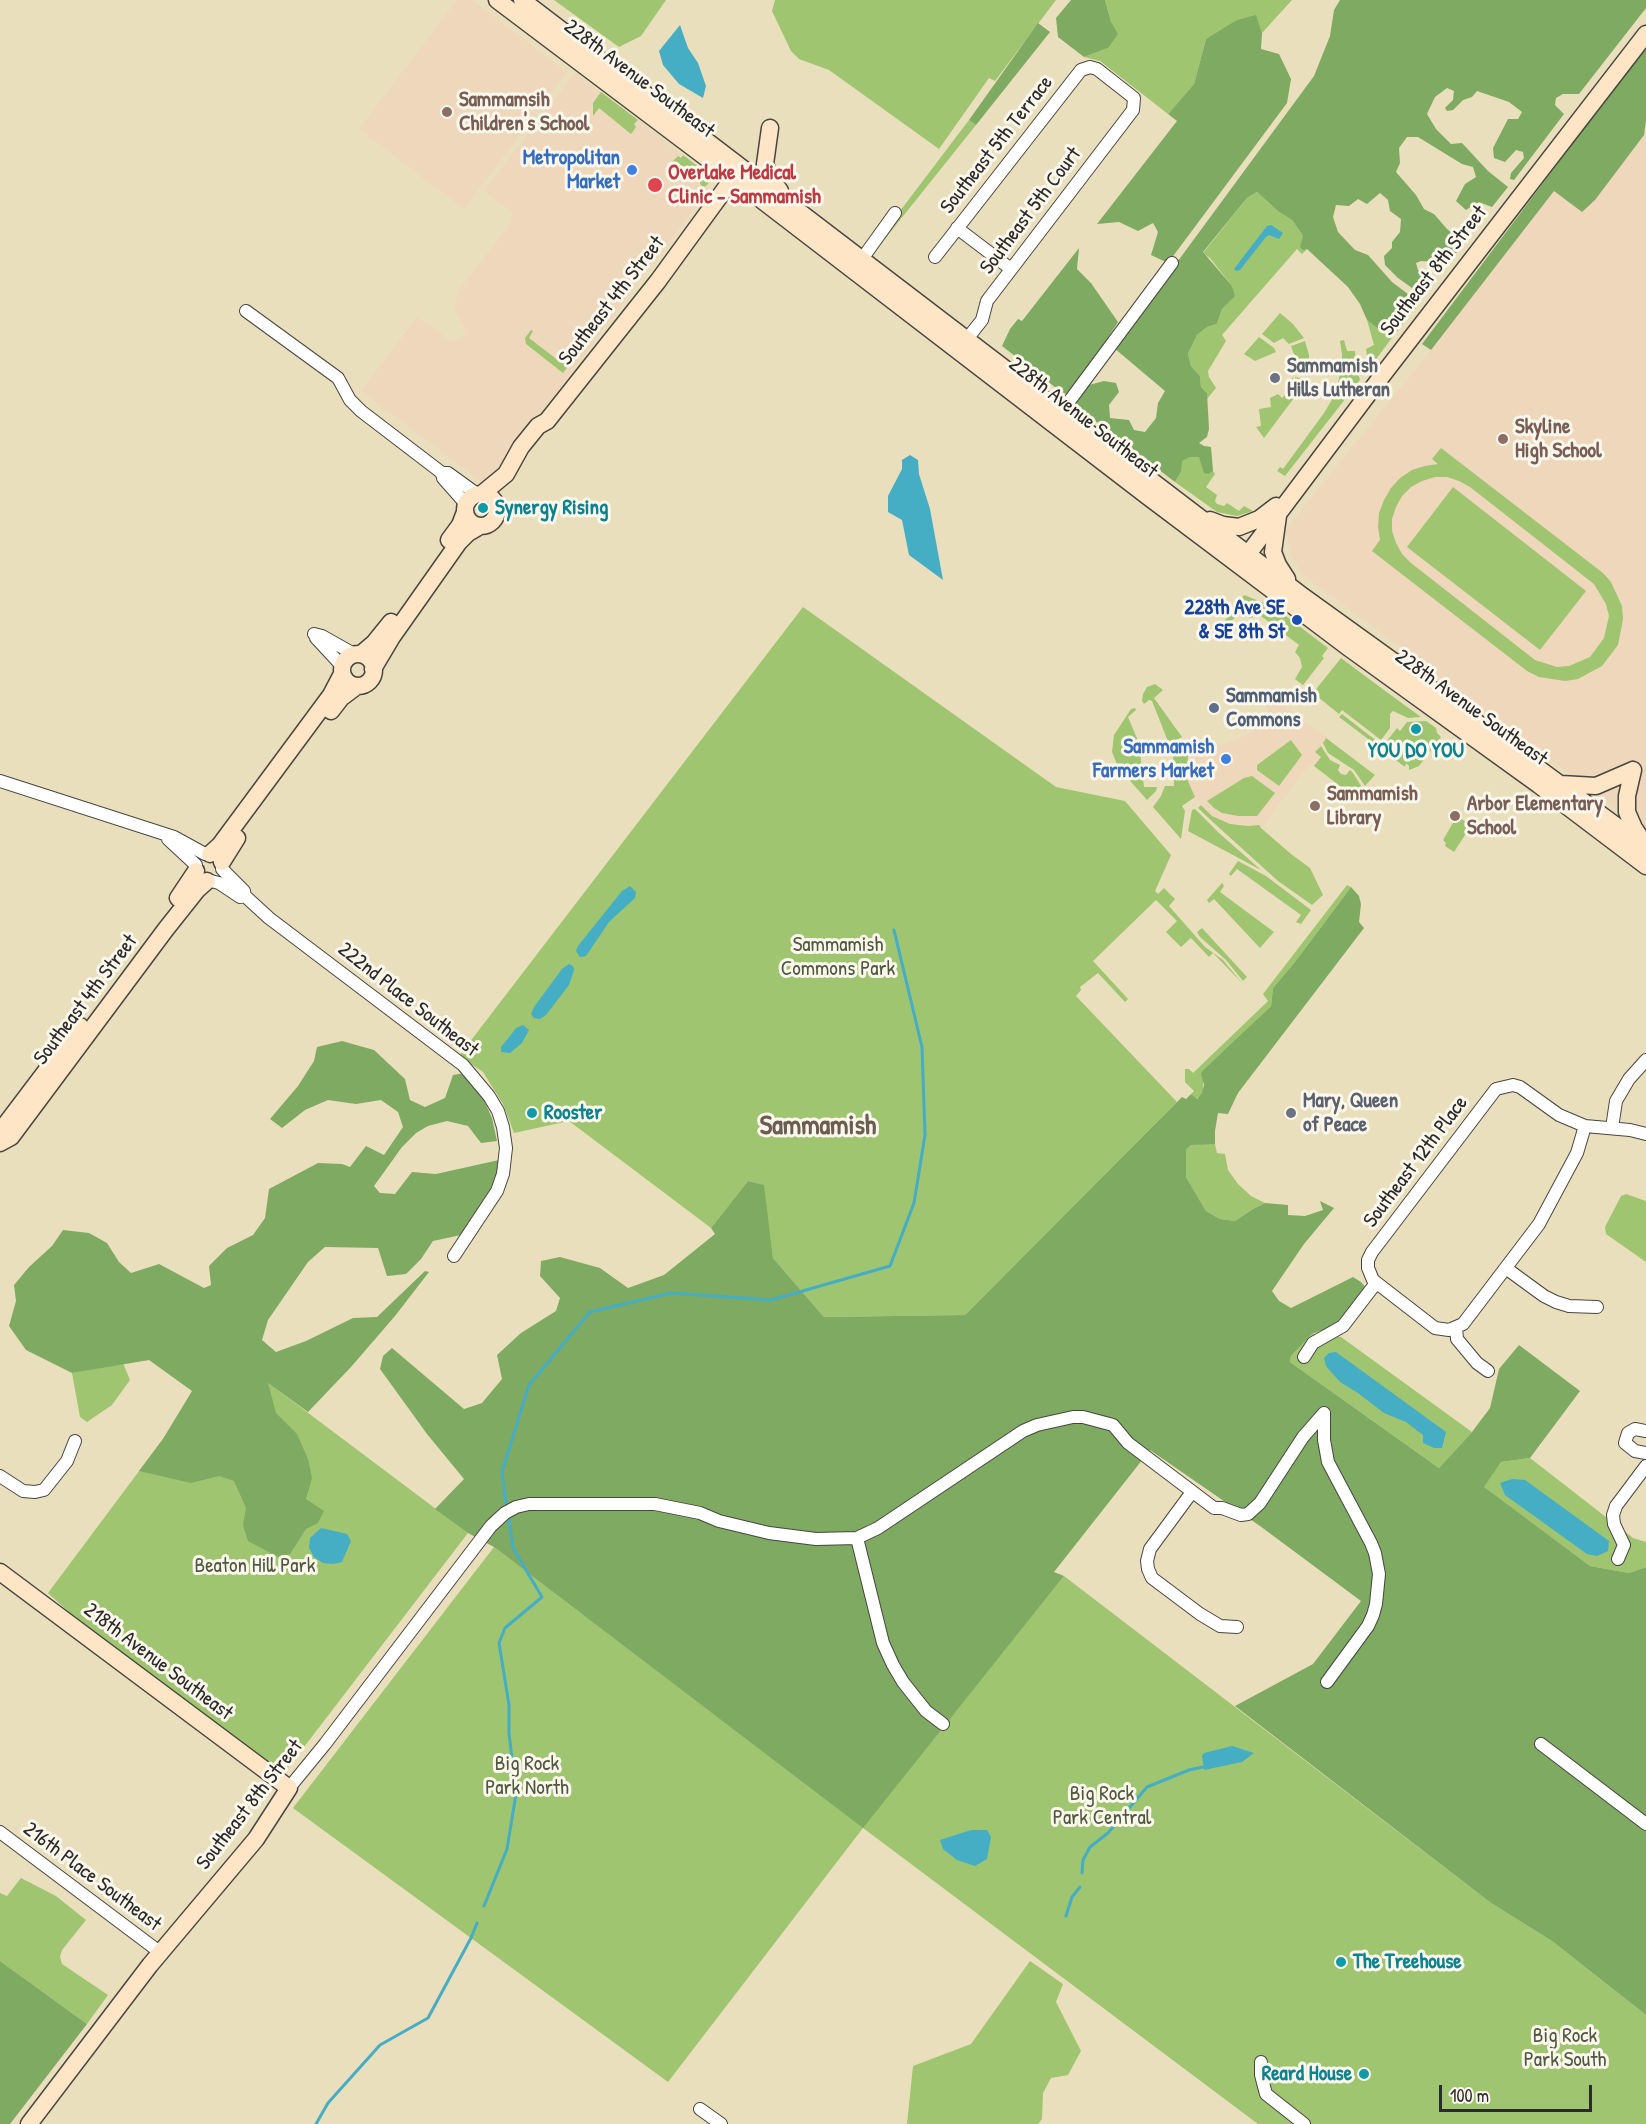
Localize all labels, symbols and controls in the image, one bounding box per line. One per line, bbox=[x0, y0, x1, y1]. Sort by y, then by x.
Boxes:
street label: 228th Avenue Southeast bbox=[559, 14, 719, 144]
street label: Southeast 5th Terrace bbox=[935, 71, 1059, 219]
place label: Sammamsih Children's School bbox=[459, 87, 589, 137]
marker: Sammamsih Children's School bbox=[440, 105, 454, 119]
street label: Southeast 5th Court bbox=[975, 142, 1087, 280]
place label: Metropolitan Market bbox=[523, 145, 620, 195]
place label: Overlake Medical Clinic - Sammamish bbox=[668, 160, 821, 210]
marker: Metropolitan Market bbox=[625, 163, 639, 177]
marker: Overlake Medical Clinic - Sammamish bbox=[646, 176, 664, 194]
street label: Southeast 8th Street bbox=[1375, 201, 1493, 341]
street label: Southeast 4th Street bbox=[554, 231, 670, 371]
street label: 228th Avenue Southeast bbox=[1003, 352, 1163, 484]
place label: Sammamish Hills Lutheran bbox=[1287, 353, 1390, 403]
marker: Sammamish Hills Lutheran bbox=[1268, 371, 1282, 385]
place label: Skyline High School bbox=[1515, 414, 1602, 464]
marker: Skyline High School bbox=[1496, 432, 1510, 446]
place label: Synergy Rising bbox=[495, 495, 608, 521]
marker: Synergy Rising bbox=[476, 501, 490, 515]
place label: 228th Ave SE & SE 8th St bbox=[1185, 595, 1285, 645]
marker: 228th Ave SE & SE 8th St bbox=[1290, 613, 1304, 627]
street label: 228th Avenue Southeast bbox=[1390, 644, 1552, 772]
place label: Sammamish Commons bbox=[1226, 683, 1317, 733]
marker: Sammamish Commons bbox=[1207, 701, 1221, 715]
marker: YOU DO YOU bbox=[1409, 722, 1423, 736]
place label: Sammamish Farmers Market bbox=[1093, 734, 1214, 784]
place label: YOU DO YOU bbox=[1368, 738, 1464, 764]
marker: Sammamish Farmers Market bbox=[1219, 752, 1233, 766]
place label: Sammamish Library bbox=[1327, 781, 1418, 831]
place label: Arbor Elementary School bbox=[1467, 791, 1603, 841]
marker: Sammamish Library bbox=[1308, 799, 1322, 813]
marker: Arbor Elementary School bbox=[1448, 809, 1462, 823]
street label: Southeast 4th Street bbox=[29, 930, 143, 1070]
park label: Sammamish Commons Park bbox=[781, 932, 895, 982]
street label: 222nd Place Southeast bbox=[333, 937, 483, 1063]
place label: Mary, Queen of Peace bbox=[1303, 1088, 1398, 1138]
street label: Southeast 12th Place bbox=[1358, 1091, 1474, 1233]
place label: Rooster bbox=[544, 1100, 602, 1126]
marker: Rooster bbox=[525, 1106, 539, 1120]
marker: Mary, Queen of Peace bbox=[1284, 1106, 1298, 1120]
district label: Sammamish bbox=[760, 1111, 876, 1143]
park label: Beaton Hill Park bbox=[195, 1553, 315, 1579]
street label: 218th Avenue Southeast bbox=[79, 1598, 237, 1726]
street label: Southeast 8th Street bbox=[191, 1735, 309, 1875]
park label: Big Rock Park North bbox=[485, 1751, 569, 1801]
park label: Big Rock Park Central bbox=[1053, 1781, 1151, 1831]
street label: 216th Place Southeast bbox=[18, 1817, 166, 1937]
place label: The Treehouse bbox=[1353, 1949, 1462, 1975]
marker: The Treehouse bbox=[1334, 1955, 1348, 1969]
park label: Big Rock Park South bbox=[1524, 2023, 1606, 2073]
place label: Reard House bbox=[1262, 2061, 1352, 2087]
marker: Reard House bbox=[1357, 2067, 1371, 2081]
scale bar bbox=[1442, 2073, 1595, 2111]
text: 100 m bbox=[1450, 2083, 1489, 2108]

